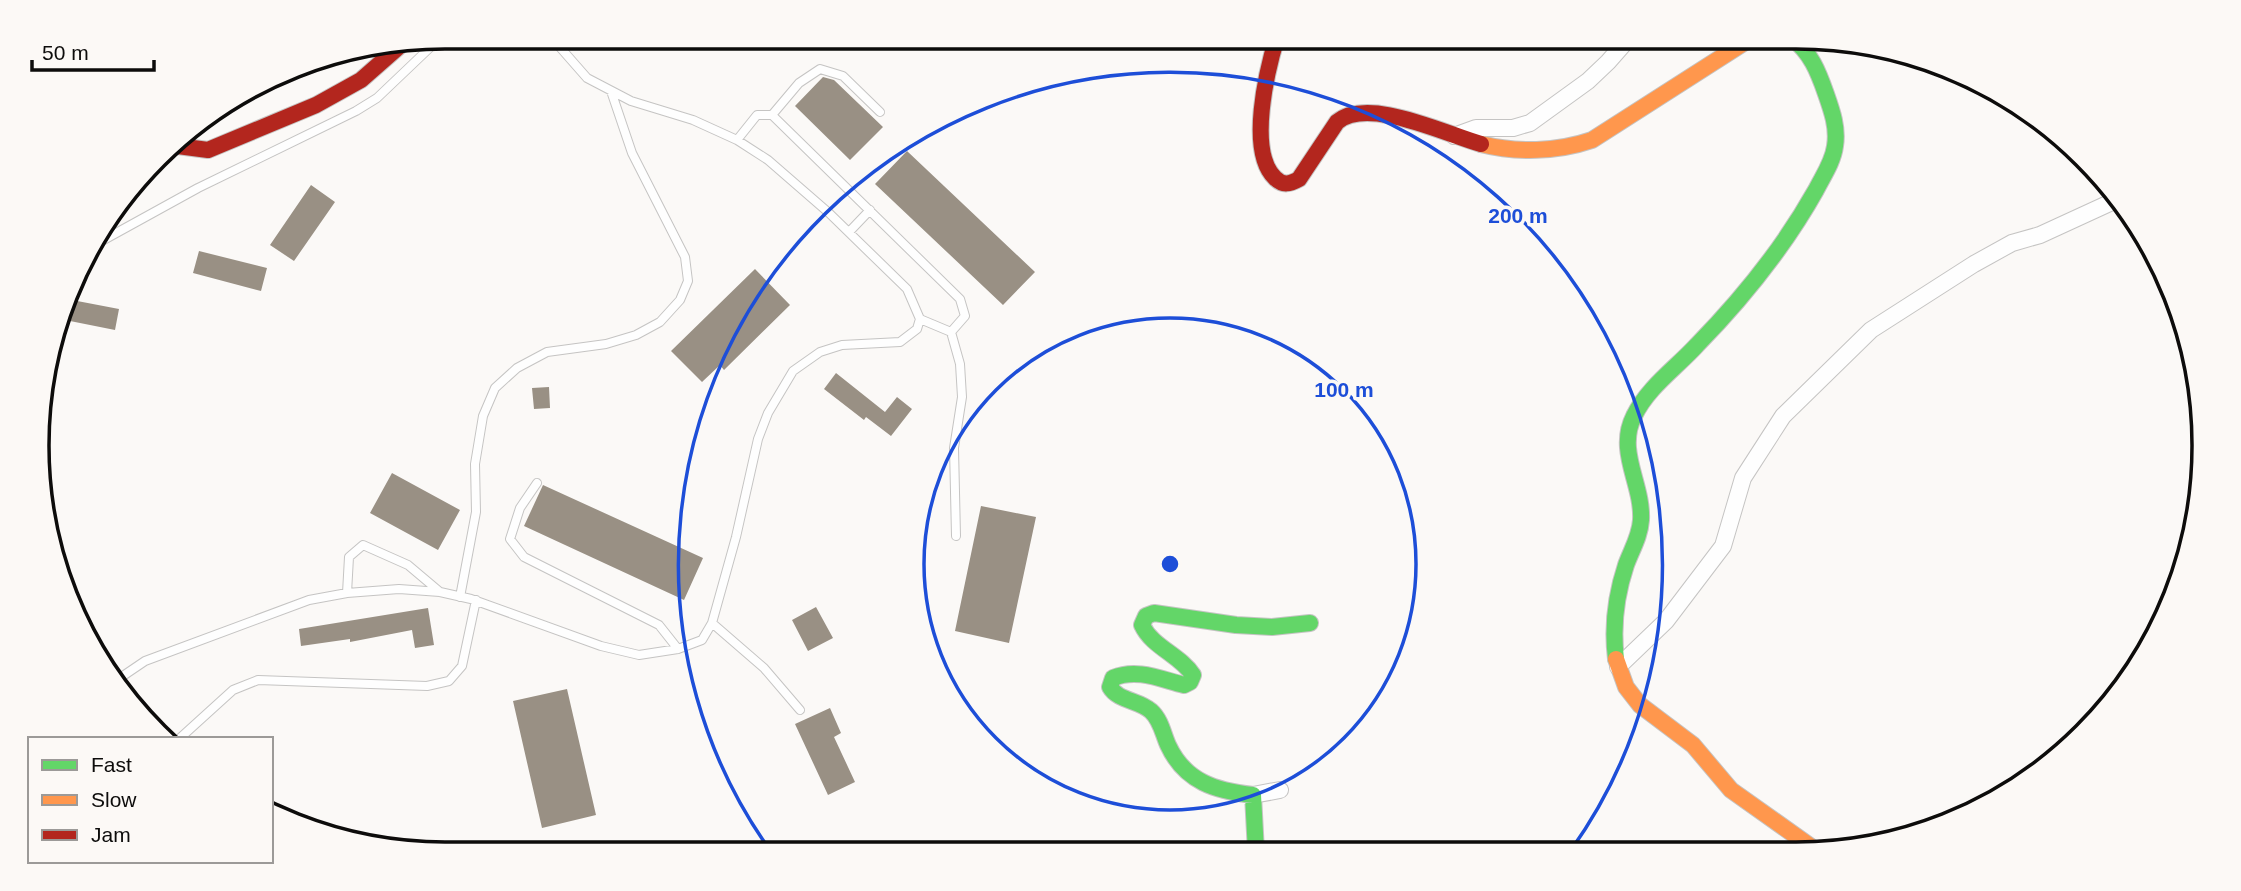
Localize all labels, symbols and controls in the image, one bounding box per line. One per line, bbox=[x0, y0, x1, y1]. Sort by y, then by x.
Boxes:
scale bar bbox=[32, 28, 154, 72]
text: 50 m bbox=[42, 41, 89, 64]
text: 200 m bbox=[1488, 204, 1548, 227]
text: 100 m bbox=[1314, 378, 1374, 401]
centre of rings bbox=[1158, 552, 1182, 576]
legend bbox=[28, 737, 273, 863]
text: Fast bbox=[91, 753, 132, 776]
text: Slow bbox=[91, 788, 137, 811]
text: Jam bbox=[91, 823, 131, 846]

